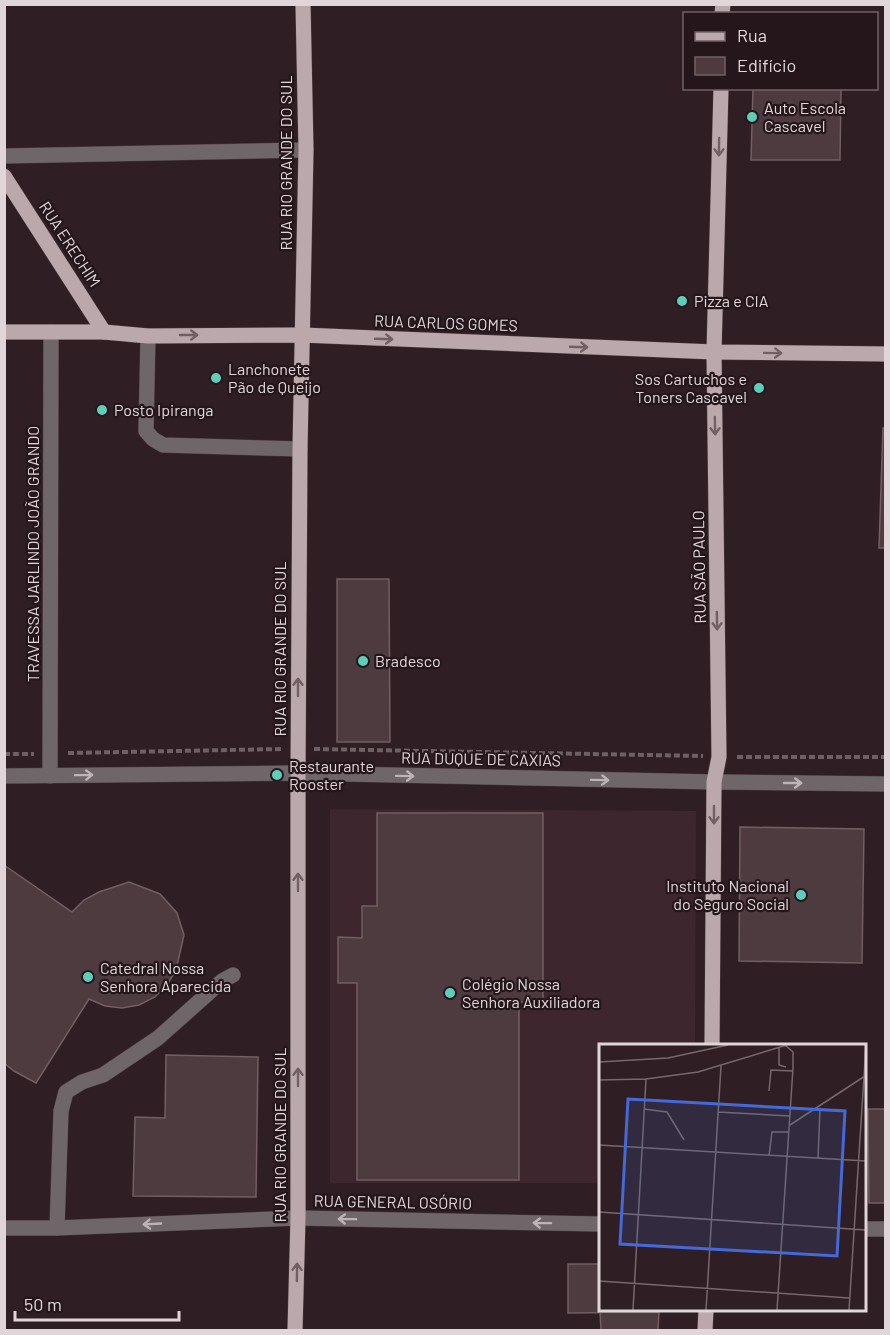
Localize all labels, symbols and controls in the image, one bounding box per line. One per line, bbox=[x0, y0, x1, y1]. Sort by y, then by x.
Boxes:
legend bbox=[683, 12, 878, 90]
text: Rua bbox=[737, 24, 767, 46]
text: Edifício bbox=[737, 54, 796, 76]
street label: RUA RIO GRANDE DO SUL bbox=[276, 75, 295, 251]
place label: Auto Escola Cascavel bbox=[764, 98, 846, 135]
marker: Auto Escola Cascavel bbox=[745, 110, 759, 124]
one-way arrow bbox=[713, 136, 725, 156]
street label: RUA ERECHIM bbox=[36, 198, 105, 290]
place label: Pizza e CIA bbox=[694, 291, 769, 310]
marker: Pizza e CIA bbox=[675, 294, 689, 308]
street label: RUA CARLOS GOMES bbox=[374, 310, 518, 335]
one-way arrow bbox=[178, 329, 198, 341]
one-way arrow bbox=[373, 333, 393, 344]
one-way arrow bbox=[568, 341, 588, 352]
one-way arrow bbox=[763, 347, 783, 359]
place label: Lanchonete Pão de Queijo bbox=[228, 359, 321, 396]
place label: Sos Cartuchos e Toners Cascavel bbox=[635, 369, 747, 406]
marker: Lanchonete Pão de Queijo bbox=[209, 371, 223, 385]
marker: Sos Cartuchos e Toners Cascavel bbox=[752, 381, 766, 395]
place label: Posto Ipiranga bbox=[114, 400, 213, 419]
marker: Posto Ipiranga bbox=[95, 403, 109, 417]
one-way arrow bbox=[709, 415, 721, 435]
street label: TRAVESSA JARLINDO JOÃO GRANDO bbox=[23, 426, 42, 682]
street label: RUA SÃO PAULO bbox=[688, 510, 709, 624]
street label: RUA RIO GRANDE DO SUL bbox=[270, 561, 289, 737]
one-way arrow bbox=[712, 610, 723, 630]
place label: Bradesco bbox=[375, 651, 441, 670]
marker: Bradesco bbox=[356, 654, 370, 668]
one-way arrow bbox=[292, 678, 304, 698]
street label: RUA DUQUE DE CAXIAS bbox=[401, 748, 561, 769]
place label: Restaurante Rooster bbox=[289, 756, 374, 793]
marker: Restaurante Rooster bbox=[270, 768, 284, 782]
one-way arrow bbox=[73, 770, 93, 781]
one-way arrow bbox=[394, 770, 414, 781]
one-way arrow bbox=[589, 774, 609, 786]
one-way arrow bbox=[783, 777, 803, 789]
one-way arrow bbox=[708, 805, 720, 825]
one-way arrow bbox=[292, 873, 304, 893]
place label: Instituto Nacional do Seguro Social bbox=[666, 876, 789, 913]
marker: Instituto Nacional do Seguro Social bbox=[794, 888, 808, 902]
place label: Catedral Nossa Senhora Aparecida bbox=[100, 958, 231, 995]
marker: Catedral Nossa Senhora Aparecida bbox=[81, 970, 95, 984]
place label: Colégio Nossa Senhora Auxiliadora bbox=[462, 974, 600, 1011]
marker: Colégio Nossa Senhora Auxiliadora bbox=[443, 986, 457, 1000]
inset map bbox=[599, 1044, 866, 1311]
street label: RUA RIO GRANDE DO SUL bbox=[270, 1047, 289, 1223]
one-way arrow bbox=[292, 1068, 304, 1088]
street label: RUA GENERAL OSÓRIO bbox=[314, 1191, 472, 1212]
one-way arrow bbox=[338, 1213, 358, 1225]
one-way arrow bbox=[533, 1217, 553, 1228]
one-way arrow bbox=[143, 1219, 163, 1230]
one-way arrow bbox=[291, 1263, 302, 1283]
scale bar bbox=[15, 1284, 178, 1322]
text: 50 m bbox=[24, 1293, 62, 1315]

